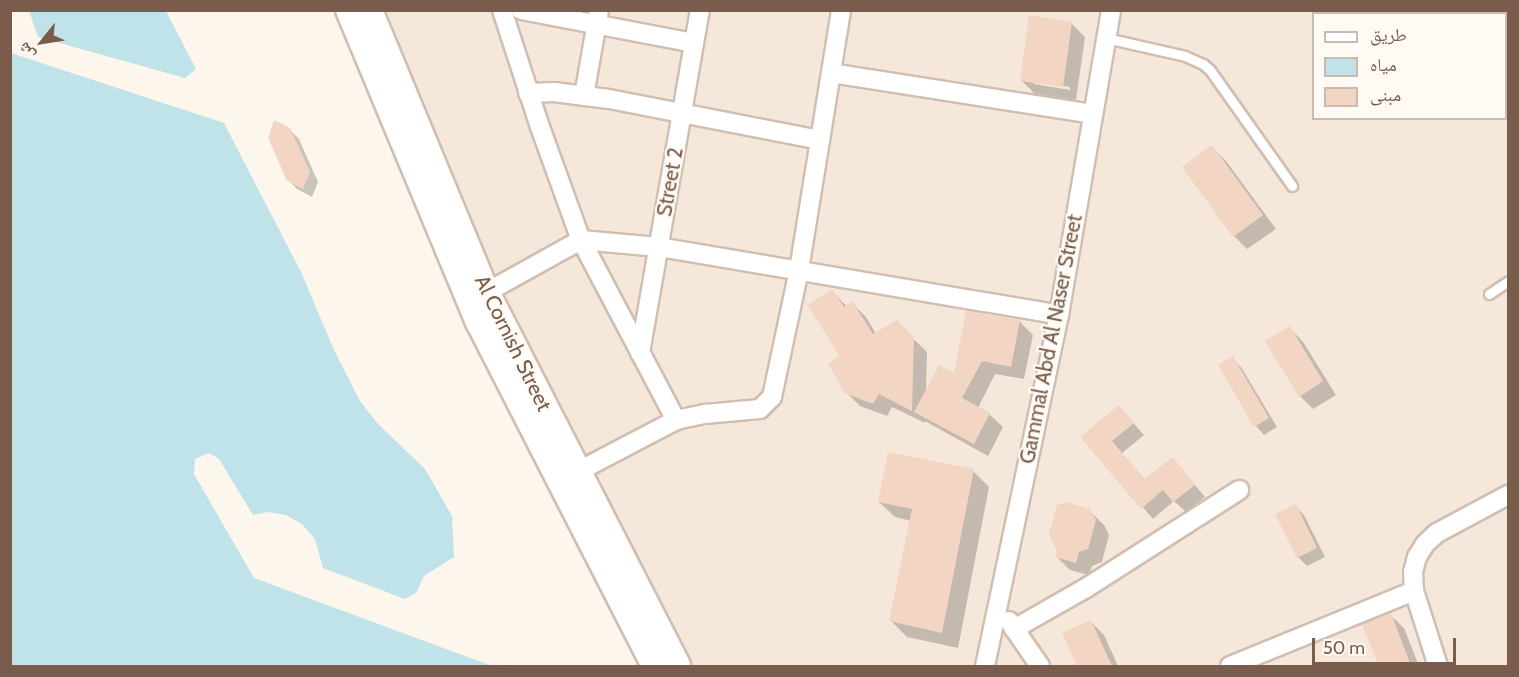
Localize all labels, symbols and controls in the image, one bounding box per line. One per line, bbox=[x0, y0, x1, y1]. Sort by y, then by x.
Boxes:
north arrow bbox=[12, 12, 72, 72]
legend bbox=[1312, 12, 1507, 120]
text: طريق bbox=[1370, 24, 1407, 46]
text: ش bbox=[14, 39, 38, 63]
text: مياه bbox=[1370, 54, 1397, 76]
text: مبنى bbox=[1370, 84, 1401, 106]
street label: Street 2 bbox=[652, 145, 688, 219]
street label: Gammal Abd Al Naser Street bbox=[1014, 212, 1088, 466]
street label: Al Cornish Street bbox=[469, 271, 557, 415]
scale bar bbox=[1315, 626, 1459, 664]
text: 50 m bbox=[1323, 637, 1365, 659]

